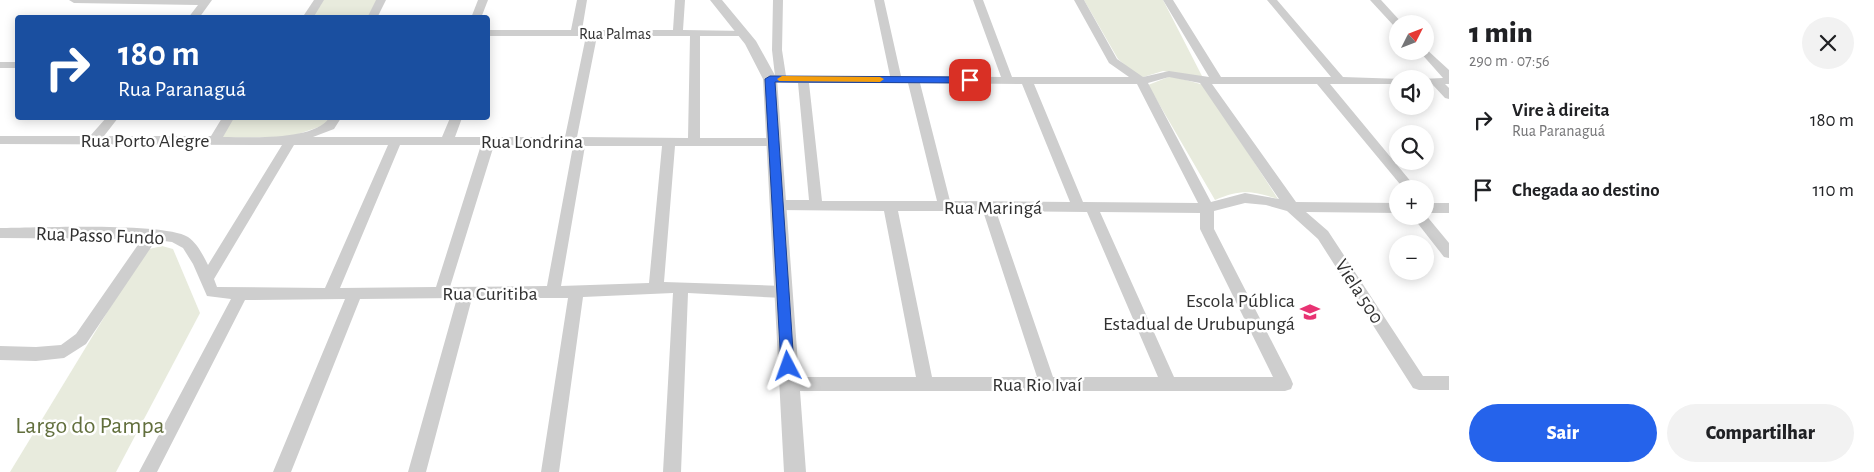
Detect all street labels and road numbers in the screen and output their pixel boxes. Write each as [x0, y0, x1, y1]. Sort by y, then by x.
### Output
street label: Rua Palmas [579, 26, 651, 42]
street label: Rua Porto Alegre [80, 131, 210, 151]
street label: Rua Londrina [481, 132, 583, 152]
street label: Rua Maringá [944, 198, 1042, 218]
street label: Rua Passo Fundo [35, 224, 165, 248]
street label: Viela 500 [1331, 256, 1387, 327]
street label: Rua Curitiba [442, 284, 538, 304]
street label: Rua Rio Ivaí [992, 375, 1082, 395]

